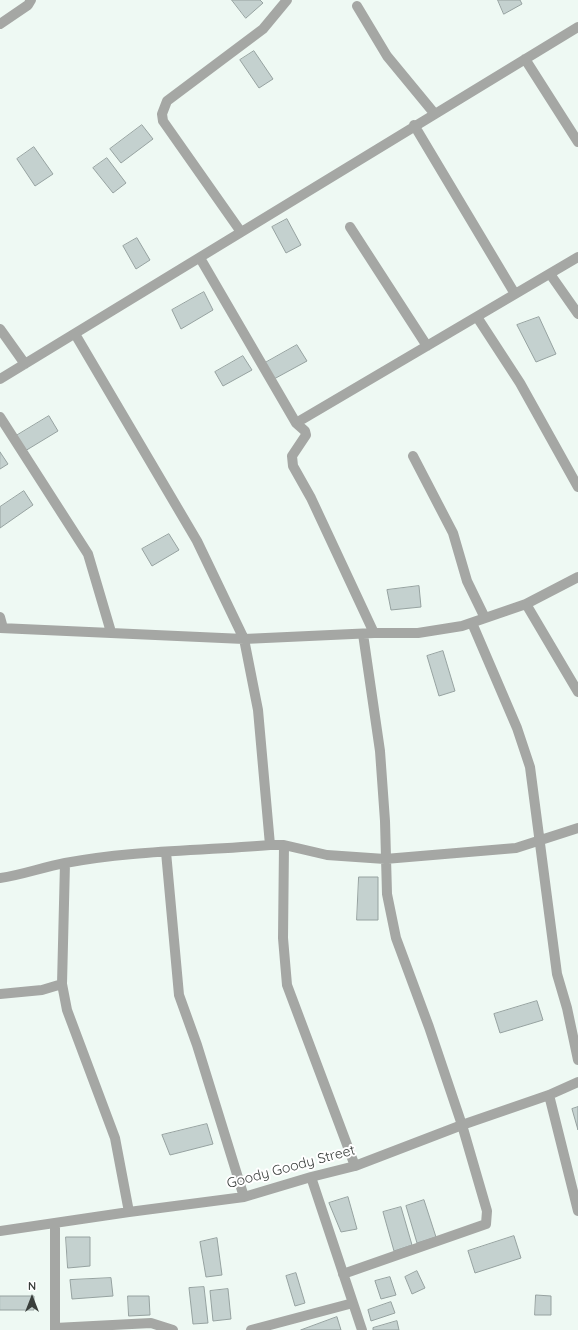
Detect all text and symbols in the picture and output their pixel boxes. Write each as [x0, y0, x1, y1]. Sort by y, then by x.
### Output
street label: Goody Goody Street [225, 1142, 357, 1192]
north arrow [12, 1278, 52, 1318]
text: N [28, 1279, 36, 1293]

